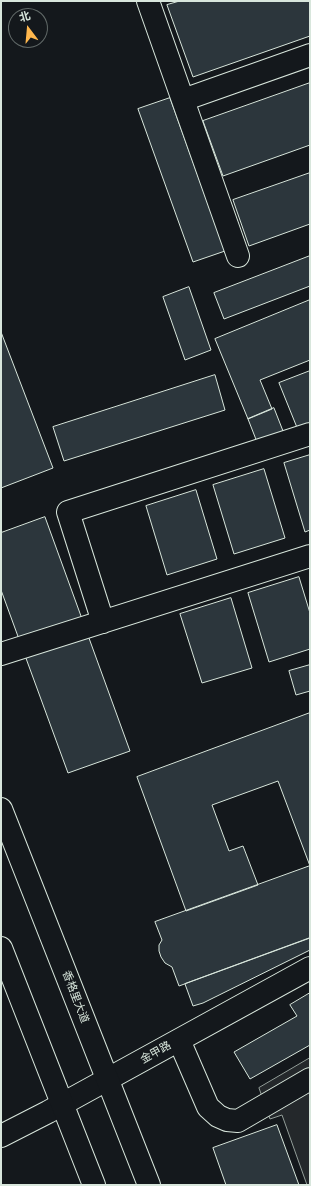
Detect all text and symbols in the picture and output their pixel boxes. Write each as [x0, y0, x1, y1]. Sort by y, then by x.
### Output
north arrow [8, 8, 48, 48]
text: 北 [18, 9, 32, 25]
street label: 香格里大道 [59, 969, 91, 1025]
street label: 金甲路 [138, 1039, 174, 1067]

